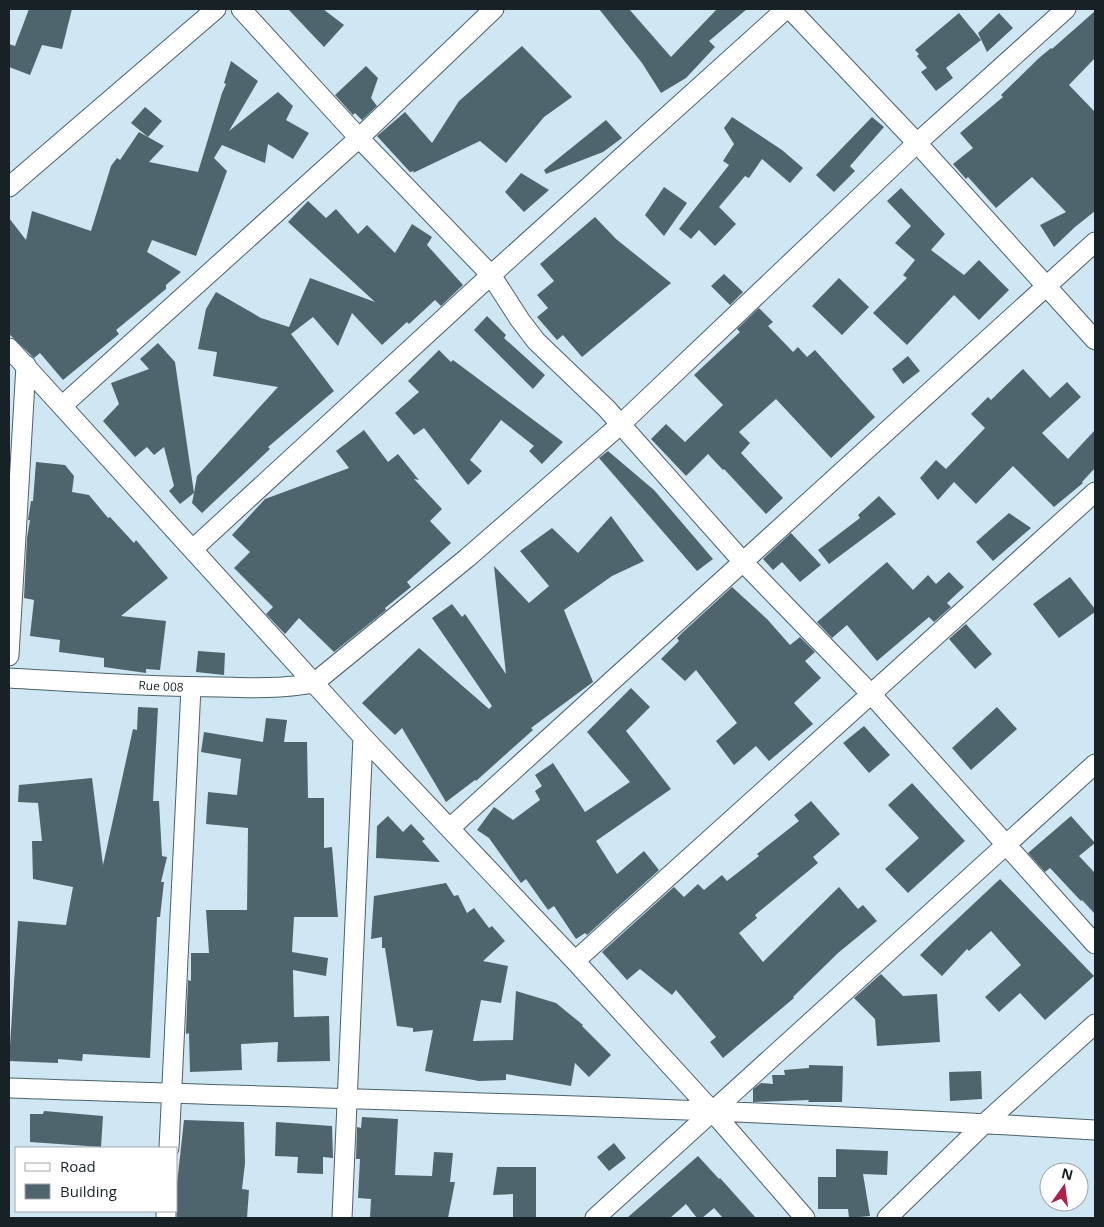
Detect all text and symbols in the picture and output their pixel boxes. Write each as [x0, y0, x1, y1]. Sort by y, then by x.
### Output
street label: Rue 008 [138, 676, 184, 696]
legend [15, 1147, 178, 1212]
text: Road [60, 1156, 96, 1176]
north arrow [1039, 1162, 1089, 1212]
text: N [1059, 1163, 1075, 1184]
text: Building [60, 1181, 117, 1201]

